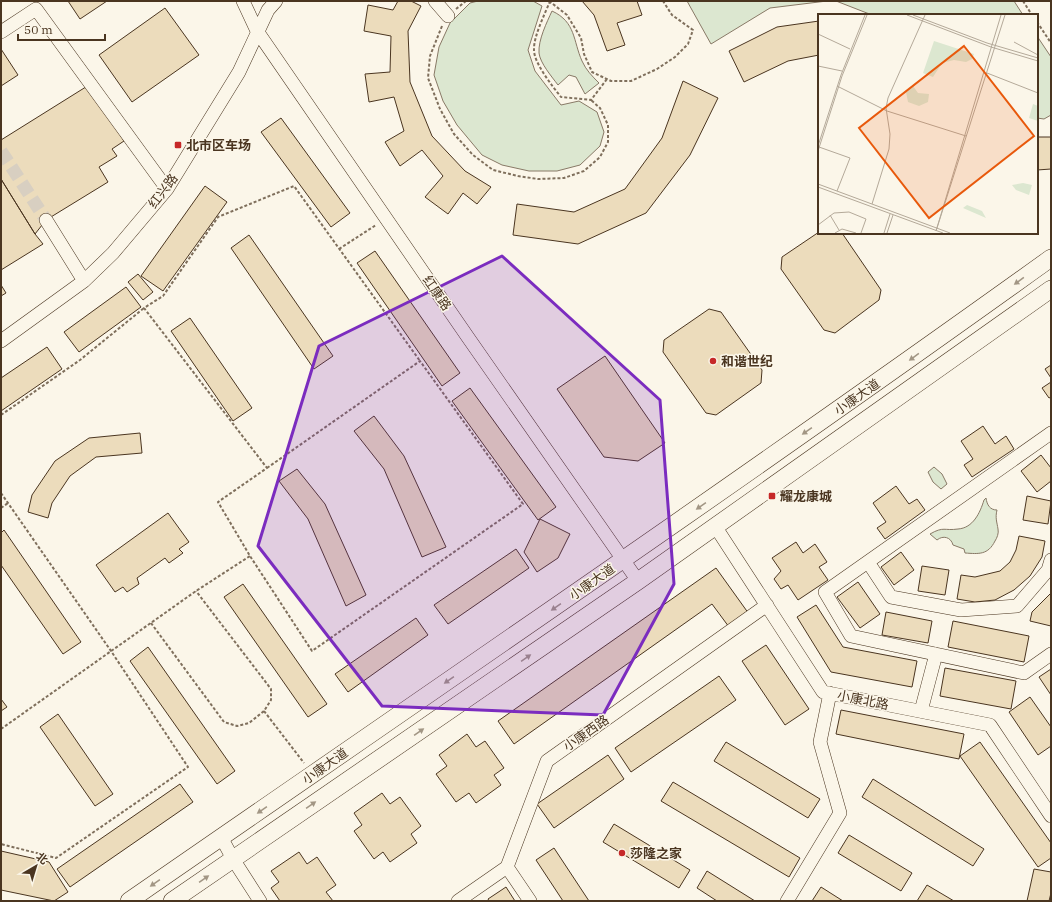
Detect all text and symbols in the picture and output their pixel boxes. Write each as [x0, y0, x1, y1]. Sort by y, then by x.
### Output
inset map [818, 14, 1038, 234]
scale bar [18, 16, 105, 42]
text: 50 m [24, 22, 53, 37]
place label: 北市区车场 [186, 137, 251, 154]
marker: 北市区车场 [173, 140, 183, 150]
street label: 红兴路 [144, 170, 182, 212]
street label: 红康路 [419, 272, 455, 314]
one-way arrow [1014, 277, 1025, 285]
place label: 和谐世纪 [721, 353, 773, 370]
one-way arrow [908, 353, 919, 361]
marker: 和谐世纪 [708, 356, 718, 366]
street label: 小康大道 [831, 375, 883, 419]
one-way arrow [802, 427, 813, 436]
place label: 耀龙康城 [780, 488, 832, 505]
marker: 耀龙康城 [767, 491, 777, 501]
one-way arrow [696, 502, 706, 510]
street label: 小康大道 [566, 560, 618, 604]
one-way arrow [551, 603, 562, 611]
one-way arrow [520, 654, 531, 662]
one-way arrow [444, 676, 455, 684]
street label: 小康北路 [836, 687, 890, 713]
street label: 小康西路 [560, 711, 612, 755]
one-way arrow [413, 728, 424, 736]
street label: 小康大道 [299, 744, 351, 788]
one-way arrow [306, 801, 317, 809]
one-way arrow [256, 806, 267, 814]
place label: 莎隆之家 [630, 845, 682, 862]
north arrow [16, 846, 56, 886]
marker: 莎隆之家 [617, 848, 627, 858]
text: 北 [34, 849, 51, 867]
one-way arrow [199, 875, 210, 883]
one-way arrow [149, 879, 160, 887]

